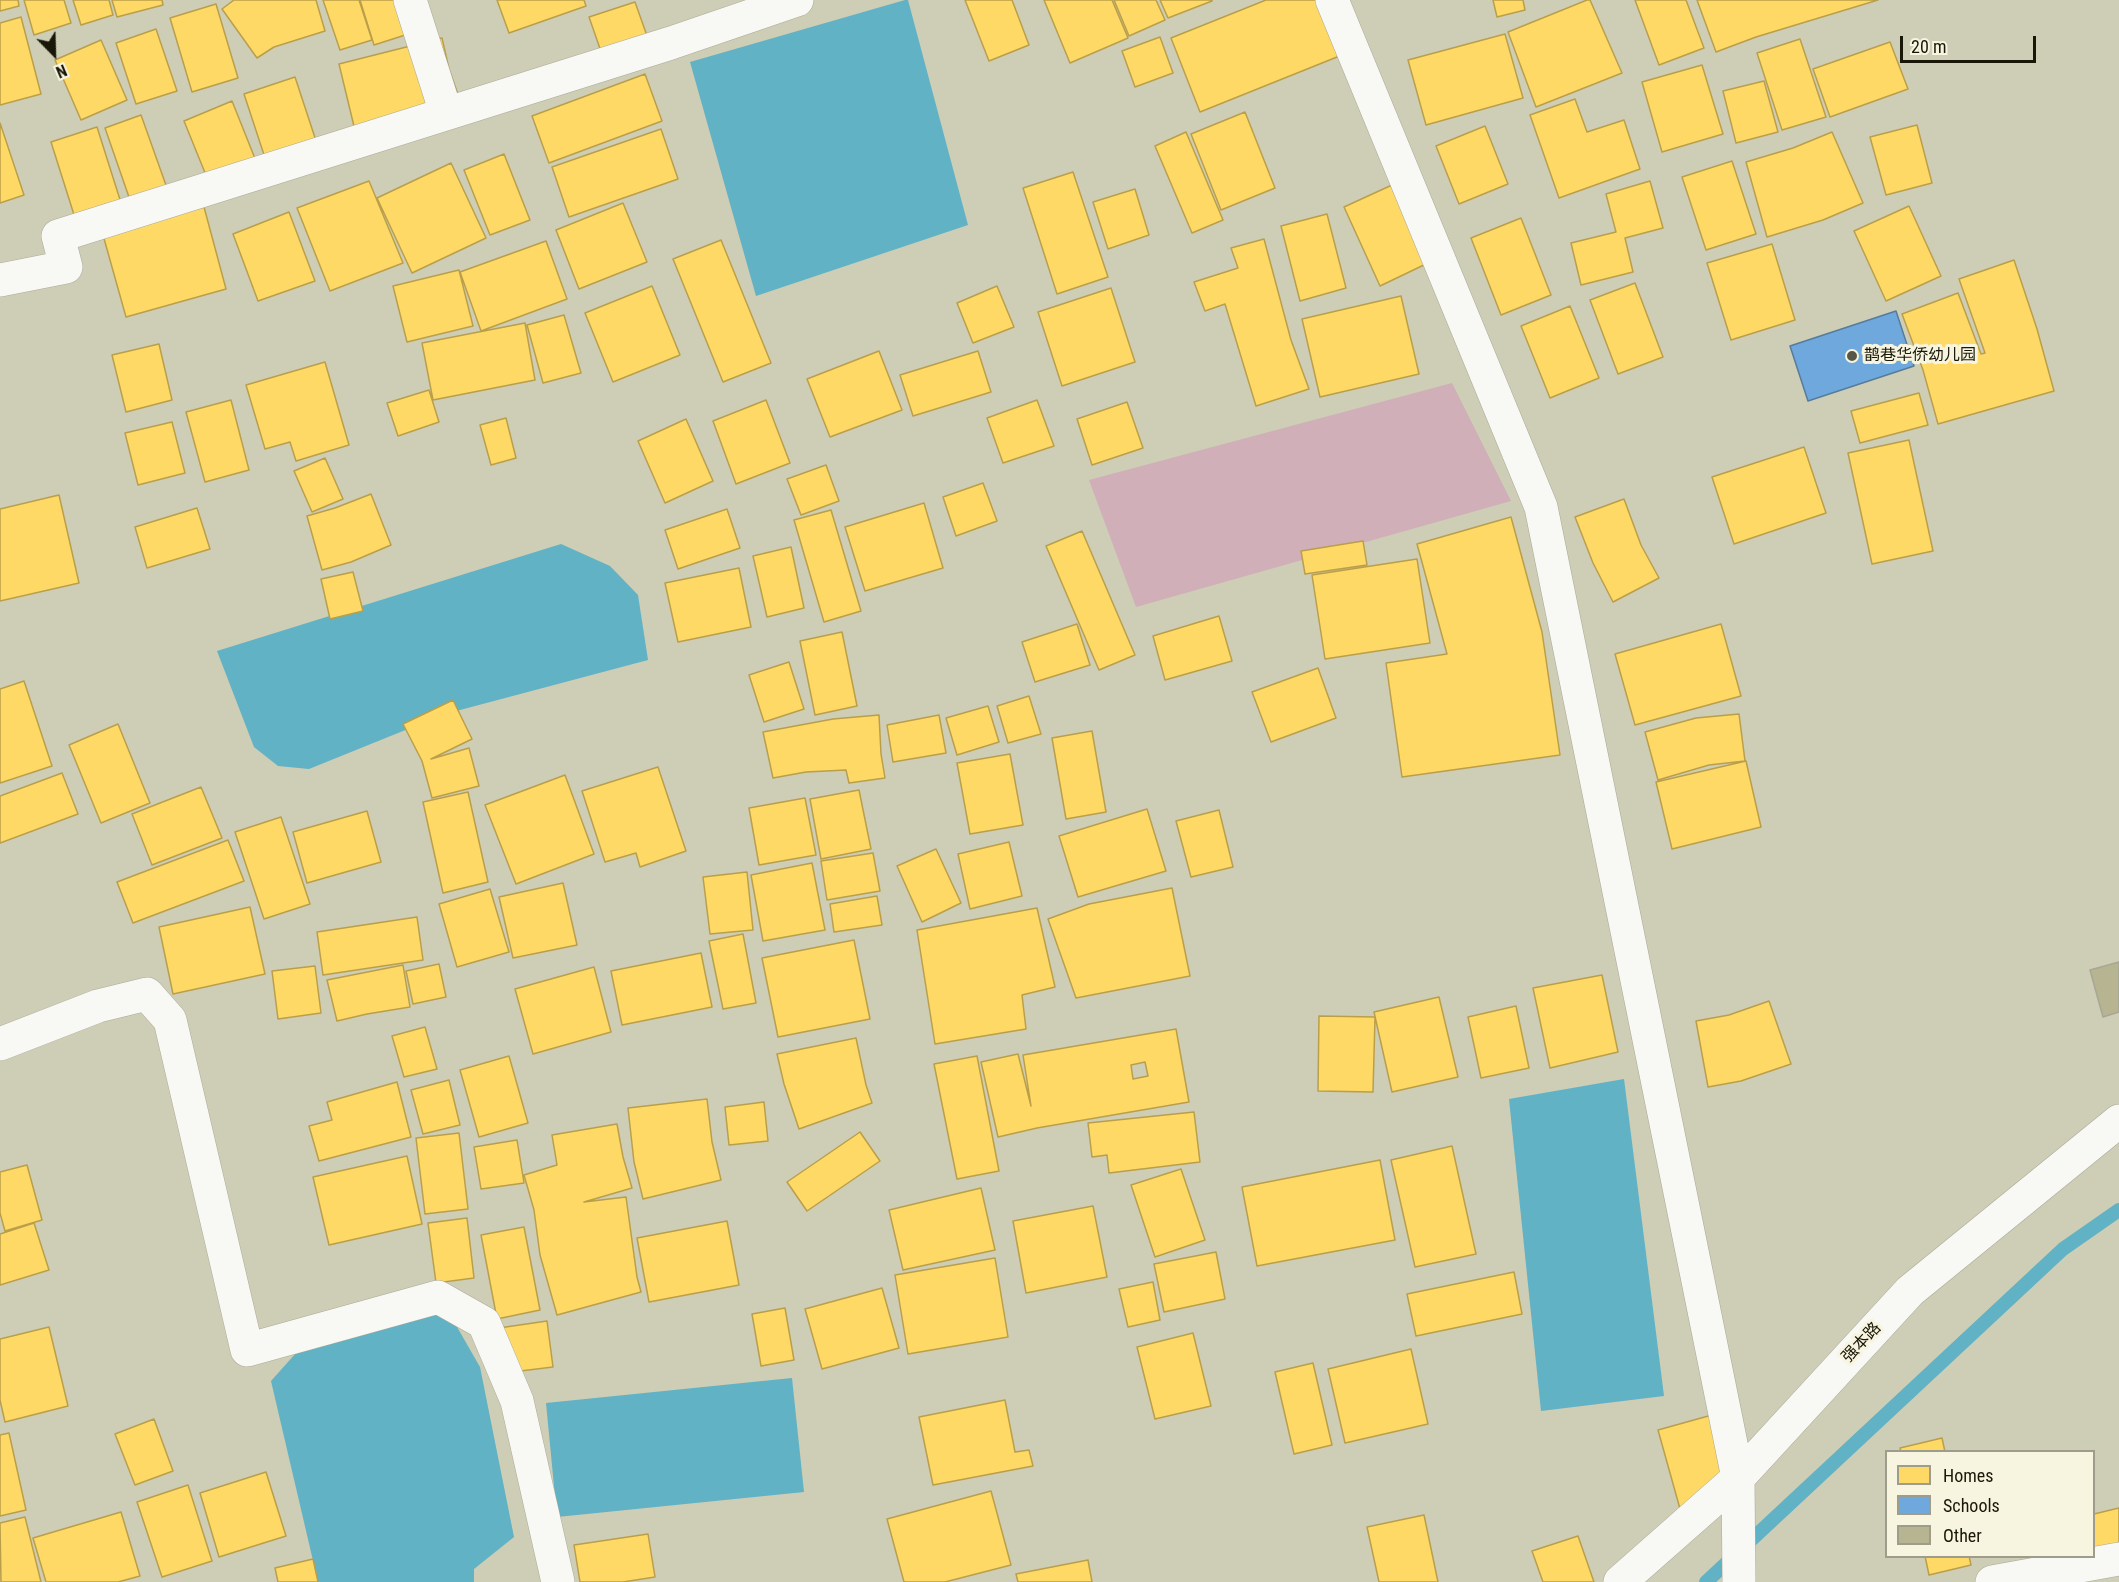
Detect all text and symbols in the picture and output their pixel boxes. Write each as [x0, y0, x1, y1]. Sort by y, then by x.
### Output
north arrow [24, 24, 84, 84]
scale bar [1903, 24, 2040, 62]
text: 20 m [1911, 36, 1946, 57]
text: N [53, 60, 69, 82]
place label: 鹊巷华侨幼儿园 [1864, 346, 1976, 366]
marker: 鹊巷华侨幼儿园 [1845, 349, 1859, 363]
street label: 强本路 [1839, 1319, 1885, 1367]
legend [1885, 1450, 2095, 1558]
text: Homes [1943, 1465, 1993, 1486]
text: Schools [1943, 1495, 2000, 1516]
text: Other [1943, 1525, 1982, 1546]

